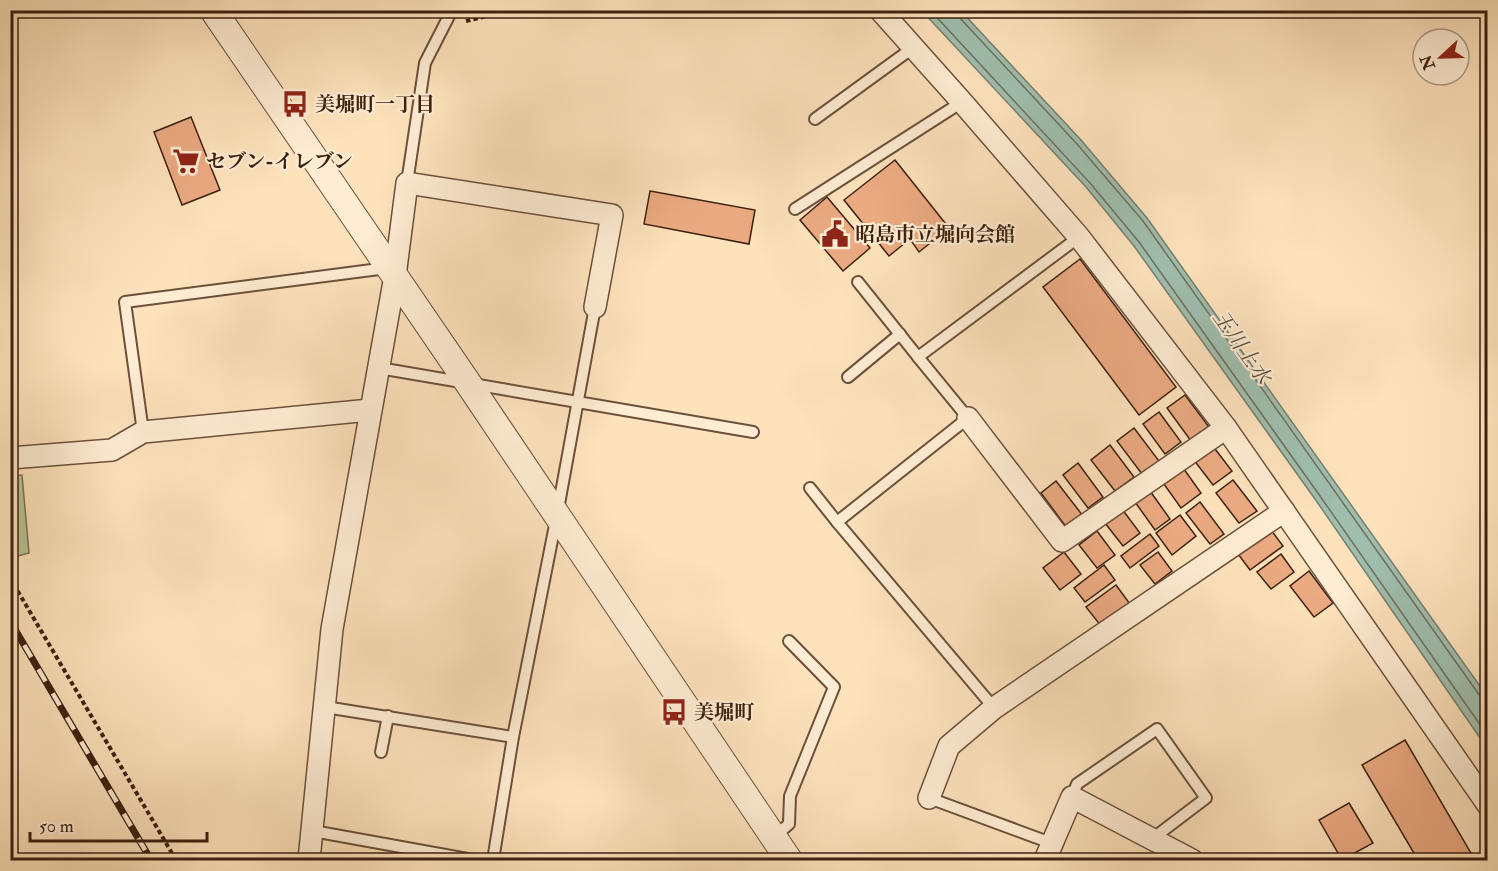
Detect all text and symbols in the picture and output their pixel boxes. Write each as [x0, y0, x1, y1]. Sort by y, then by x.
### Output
north arrow [1411, 27, 1471, 87]
text: N [1416, 51, 1440, 74]
bus stop icon: 美堀町一丁目 [280, 89, 310, 119]
place label: 美堀町一丁目 [315, 92, 435, 117]
supermarket icon: セブン-イレブン [171, 146, 201, 176]
place label: セブン-イレブン [206, 149, 353, 174]
public building icon: 昭島市立堀向会館 [820, 219, 850, 249]
place label: 昭島市立堀向会館 [855, 222, 1015, 247]
water label: 玉川上水 [1206, 305, 1278, 391]
bus stop icon: 美堀町 [659, 697, 689, 727]
place label: 美堀町 [694, 700, 755, 725]
scale bar [30, 805, 207, 843]
text: 50 m [39, 815, 74, 838]

